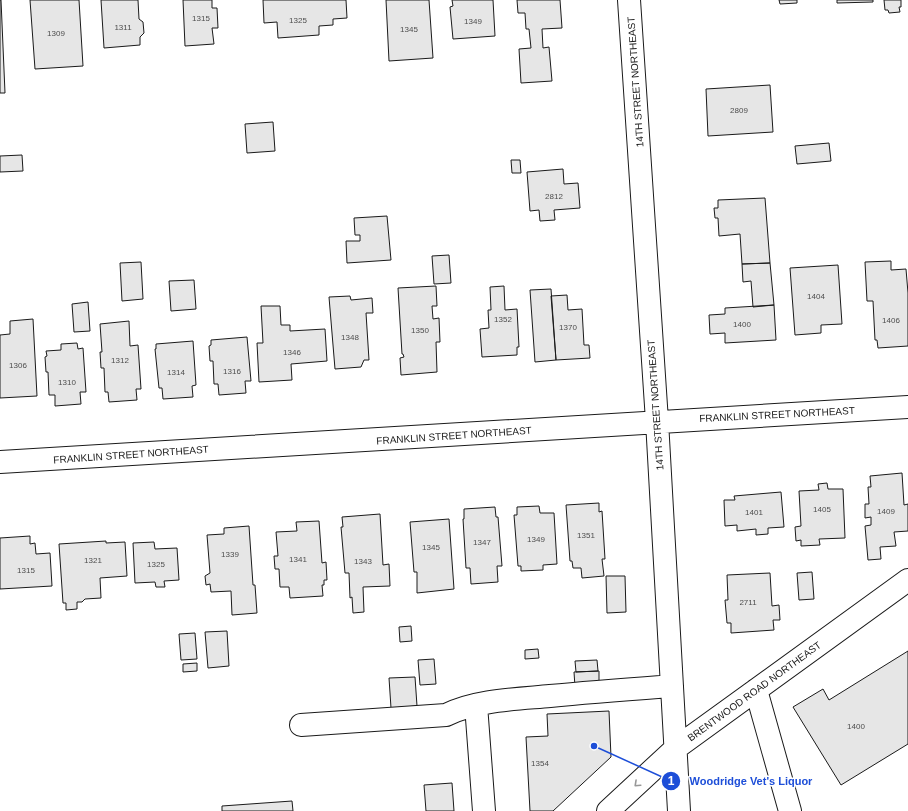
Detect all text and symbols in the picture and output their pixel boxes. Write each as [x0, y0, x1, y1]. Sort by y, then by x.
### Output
house number: 1315 [192, 14, 210, 23]
house number: 1325 [289, 16, 307, 25]
street label: 14TH STREET NORTHEAST [625, 16, 646, 148]
house number: 1349 [464, 17, 482, 26]
house number: 1311 [114, 23, 132, 32]
house number: 1345 [400, 25, 418, 34]
house number: 1309 [47, 29, 65, 38]
house number: 2809 [730, 106, 748, 115]
house number: 2812 [545, 192, 563, 201]
house number: 1404 [807, 292, 825, 301]
house number: 1352 [494, 315, 512, 324]
house number: 1406 [882, 316, 900, 325]
house number: 1400 [733, 320, 751, 329]
house number: 1370 [559, 323, 577, 332]
house number: 1350 [411, 326, 429, 335]
house number: 1348 [341, 333, 359, 342]
street label: 14TH STREET NORTHEAST [645, 339, 666, 471]
house number: 1346 [283, 348, 301, 357]
house number: 1312 [111, 356, 129, 365]
house number: 1306 [9, 361, 27, 370]
house number: 1316 [223, 367, 241, 376]
house number: 1314 [167, 368, 185, 377]
house number: 1310 [58, 378, 76, 387]
street label: FRANKLIN STREET NORTHEAST [699, 405, 855, 424]
street label: FRANKLIN STREET NORTHEAST [376, 425, 532, 446]
street label: FRANKLIN STREET NORTHEAST [53, 444, 209, 465]
house number: 1405 [813, 505, 831, 514]
house number: 1409 [877, 507, 895, 516]
house number: 1401 [745, 508, 763, 517]
house number: 1351 [577, 531, 595, 540]
house number: 1349 [527, 535, 545, 544]
house number: 1347 [473, 538, 491, 547]
house number: 1345 [422, 543, 440, 552]
house number: 1339 [221, 550, 239, 559]
house number: 1341 [289, 555, 307, 564]
house number: 1321 [84, 556, 102, 565]
house number: 1343 [354, 557, 372, 566]
house number: 1325 [147, 560, 165, 569]
house number: 1315 [17, 566, 35, 575]
house number: 2711 [739, 598, 757, 607]
street label: BRENTWOOD ROAD NORTHEAST [686, 639, 823, 743]
house number: 1400 [847, 722, 865, 731]
house number: 1354 [531, 759, 549, 768]
callout: Woodridge Vet's Liquor [661, 770, 820, 793]
text: 1 [668, 774, 675, 788]
text: Woodridge Vet's Liquor [690, 775, 813, 787]
one-way arrow [635, 779, 642, 786]

